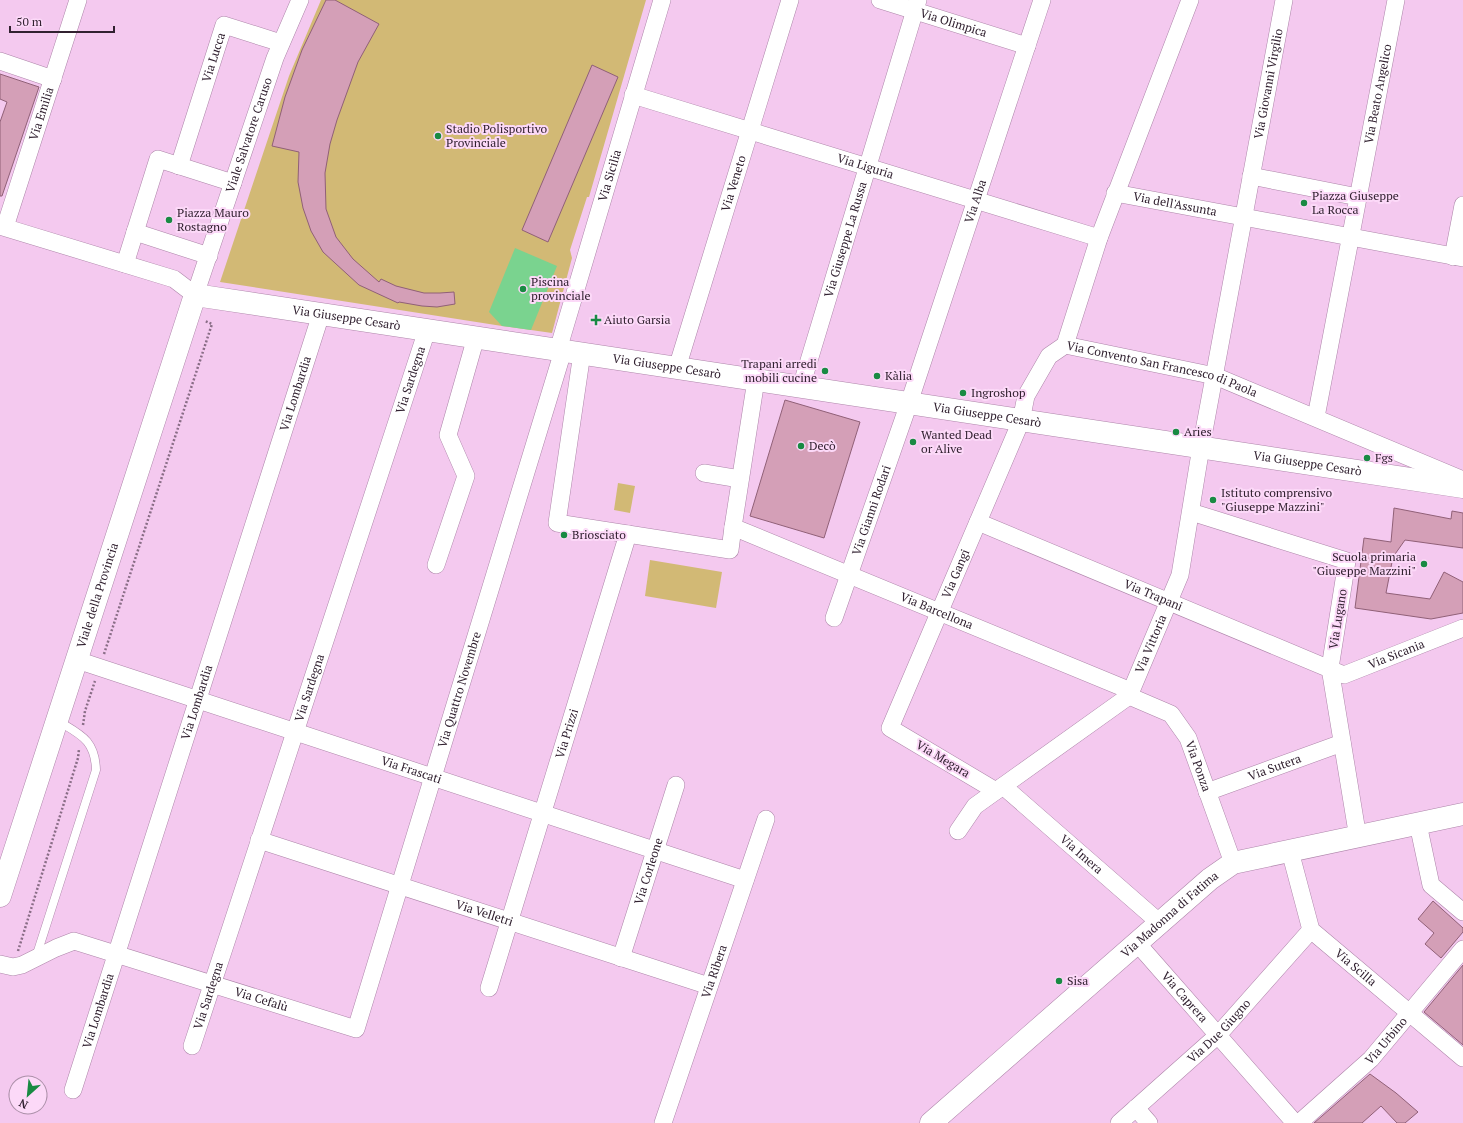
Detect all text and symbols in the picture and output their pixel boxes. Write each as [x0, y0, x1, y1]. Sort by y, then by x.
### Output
street label: Via Olimpica [918, 5, 989, 40]
scale bar [10, 8, 114, 34]
text: 50 m [16, 14, 43, 29]
street label: Via Giovanni Virgilio [1250, 27, 1286, 140]
street label: Via Lucca [198, 31, 228, 84]
street label: Via Beato Angelico [1361, 42, 1394, 145]
street label: Viale Salvatore Caruso [222, 75, 275, 195]
street label: Via Emilia [25, 85, 57, 142]
place label: Stadio Polisportivo Provinciale [446, 121, 548, 150]
marker: Stadio Polisportivo Provinciale [433, 131, 443, 141]
street label: Via Sicilia [595, 148, 624, 203]
street label: Via Liguria [835, 150, 896, 182]
street label: Via Veneto [718, 153, 749, 213]
street label: Via Alba [961, 178, 989, 225]
street label: Via Giuseppe La Russa [821, 180, 870, 299]
place label: Piazza Giuseppe La Rocca [1312, 188, 1399, 217]
street label: Via dell'Assunta [1132, 189, 1218, 219]
marker: Piazza Giuseppe La Rocca [1299, 198, 1309, 208]
place label: Piazza Mauro Rostagno [177, 205, 249, 234]
marker: Piazza Mauro Rostagno [164, 215, 174, 225]
place label: Piscina provinciale [531, 274, 591, 303]
marker: Piscina provinciale [518, 284, 528, 294]
street label: Via Giuseppe Cesarò [291, 302, 402, 333]
place label: Aiuto Garsia [604, 312, 671, 327]
marker: Aiuto Garsia [591, 315, 601, 325]
street label: Via Convento San Francesco di Paola [1065, 338, 1260, 400]
street label: Via Sardegna [392, 344, 428, 415]
street label: Via Giuseppe Cesarò [612, 350, 722, 382]
street label: Via Lombardia [276, 354, 314, 433]
place label: Trapani arredi mobili cucine [741, 356, 817, 385]
marker: Trapani arredi mobili cucine [820, 366, 830, 376]
place label: Kàlia [885, 368, 912, 383]
marker: Kàlia [872, 371, 882, 381]
place label: Ingroshop [971, 385, 1026, 400]
marker: Ingroshop [958, 388, 968, 398]
street label: Via Giuseppe Cesarò [932, 399, 1043, 430]
place label: Aries [1184, 424, 1212, 439]
place label: Wanted Dead or Alive [921, 427, 992, 456]
marker: Aries [1171, 427, 1181, 437]
marker: Wanted Dead or Alive [908, 437, 918, 447]
place label: Decò [809, 438, 836, 453]
marker: Decò [796, 441, 806, 451]
street label: Via Giuseppe Cesarò [1252, 447, 1363, 479]
place label: Fgs [1375, 450, 1393, 465]
marker: Fgs [1362, 453, 1372, 463]
street label: Via Gianni Rodari [848, 463, 894, 557]
place label: Istituto comprensivo "Giuseppe Mazzini" [1221, 485, 1332, 514]
marker: Istituto comprensivo "Giuseppe Mazzini" [1208, 495, 1218, 505]
place label: Briosciato [572, 527, 626, 542]
marker: Briosciato [559, 530, 569, 540]
street label: Viale della Provincia [73, 541, 121, 650]
street label: Via Gangi [938, 546, 973, 601]
place label: Scuola primaria "Giuseppe Mazzini" [1312, 549, 1416, 578]
marker: Scuola primaria "Giuseppe Mazzini" [1419, 559, 1429, 569]
street label: Via Trapani [1122, 576, 1185, 614]
street label: Via Lugano [1325, 588, 1350, 650]
street label: Via Barcellona [898, 589, 975, 632]
street label: Via Vittoria [1132, 612, 1169, 675]
street label: Via Quattro Novembre [434, 630, 484, 749]
street label: Via Sicania [1366, 636, 1427, 672]
street label: Via Sardegna [291, 652, 327, 723]
street label: Via Lombardia [177, 663, 215, 742]
street label: Via Prizzi [552, 706, 581, 760]
street label: Via Megara [914, 737, 973, 781]
street label: Via Ponza [1183, 738, 1215, 794]
street label: Via Sutera [1246, 750, 1303, 783]
street label: Via Frascati [379, 753, 444, 787]
street label: Via Imera [1057, 831, 1106, 877]
street label: Via Corleone [630, 836, 666, 906]
street label: Via Madonna di Fatima [1118, 868, 1221, 960]
street label: Via Velletri [454, 896, 516, 929]
street label: Via Ribera [698, 943, 730, 1000]
street label: Via Scilla [1332, 945, 1380, 989]
street label: Via Sardegna [190, 960, 226, 1031]
street label: Via Caprera [1159, 968, 1211, 1025]
street label: Via Lombardia [79, 971, 117, 1050]
place label: Sisa [1067, 973, 1088, 988]
marker: Sisa [1054, 976, 1064, 986]
street label: Via Cefalù [233, 984, 290, 1014]
street label: Via Due Giugno [1184, 995, 1254, 1066]
street label: Via Urbino [1362, 1013, 1410, 1068]
north arrow [8, 1075, 48, 1115]
text: N [16, 1095, 30, 1112]

